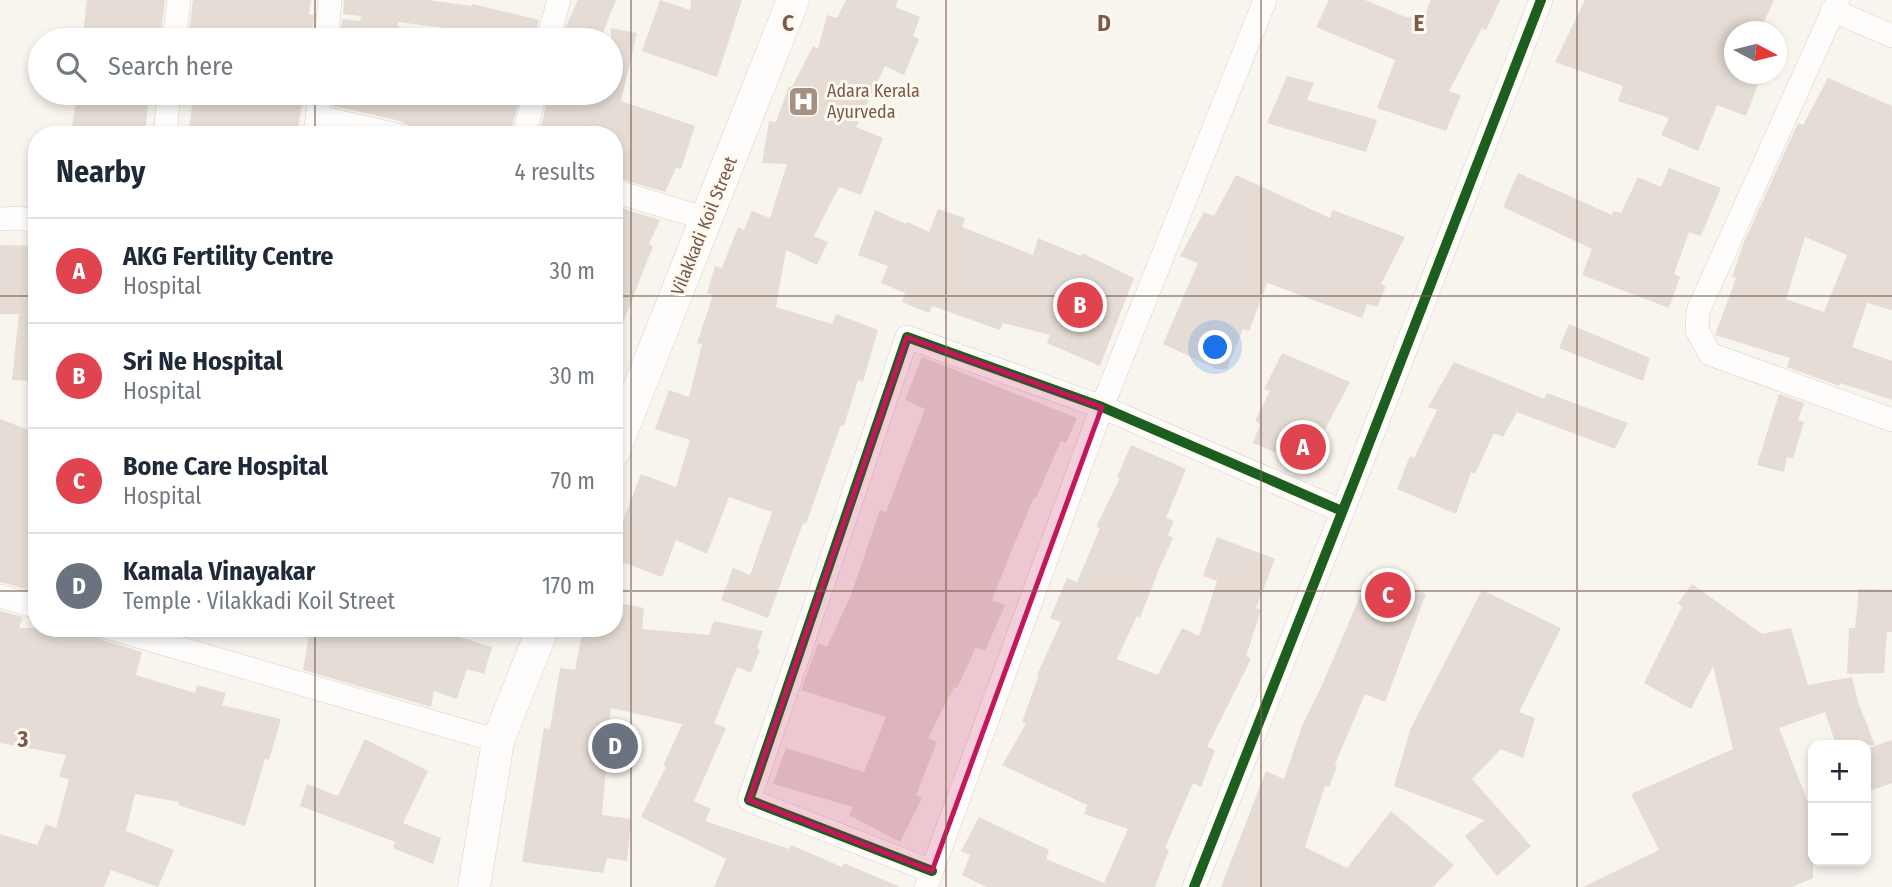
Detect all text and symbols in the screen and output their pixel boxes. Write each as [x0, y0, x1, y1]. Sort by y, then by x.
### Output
text: C [782, 9, 794, 37]
text: D [1097, 9, 1111, 37]
text: E [1414, 9, 1425, 37]
north arrow [1724, 21, 1787, 84]
search box [28, 28, 623, 105]
icon: search [52, 48, 90, 86]
text: Search here [108, 51, 233, 82]
place label: Adara Kerala Ayurveda [827, 80, 920, 123]
hospital icon: Adara Kerala Ayurveda [787, 84, 821, 118]
street label: Vilakkadi Koil Street [666, 153, 742, 298]
text: Nearby [56, 154, 145, 190]
text: 4 results [514, 158, 595, 186]
text: AKG Fertility Centre [123, 241, 333, 272]
text: A [73, 257, 85, 285]
text: 30 m [550, 257, 595, 285]
text: Hospital [123, 272, 201, 300]
pin: B [1057, 279, 1103, 331]
your location [1198, 330, 1232, 364]
text: Sri Ne Hospital [123, 346, 283, 377]
text: B [73, 362, 85, 390]
text: 30 m [550, 362, 595, 390]
text: Hospital [123, 377, 201, 405]
pin: A [1280, 421, 1326, 473]
text: Bone Care Hospital [123, 451, 328, 482]
text: C [73, 467, 85, 495]
text: 70 m [551, 467, 595, 495]
text: Hospital [123, 482, 201, 510]
text: Kamala Vinayakar [123, 556, 315, 587]
pin: C [1365, 569, 1411, 621]
text: D [72, 572, 86, 600]
text: 170 m [542, 572, 595, 600]
text: Temple · Vilakkadi Koil Street [123, 587, 395, 615]
pin: D [592, 720, 638, 772]
text: 3 [17, 725, 29, 753]
map controls [1808, 740, 1871, 866]
button: + [1808, 740, 1871, 803]
button: − [1808, 803, 1871, 866]

